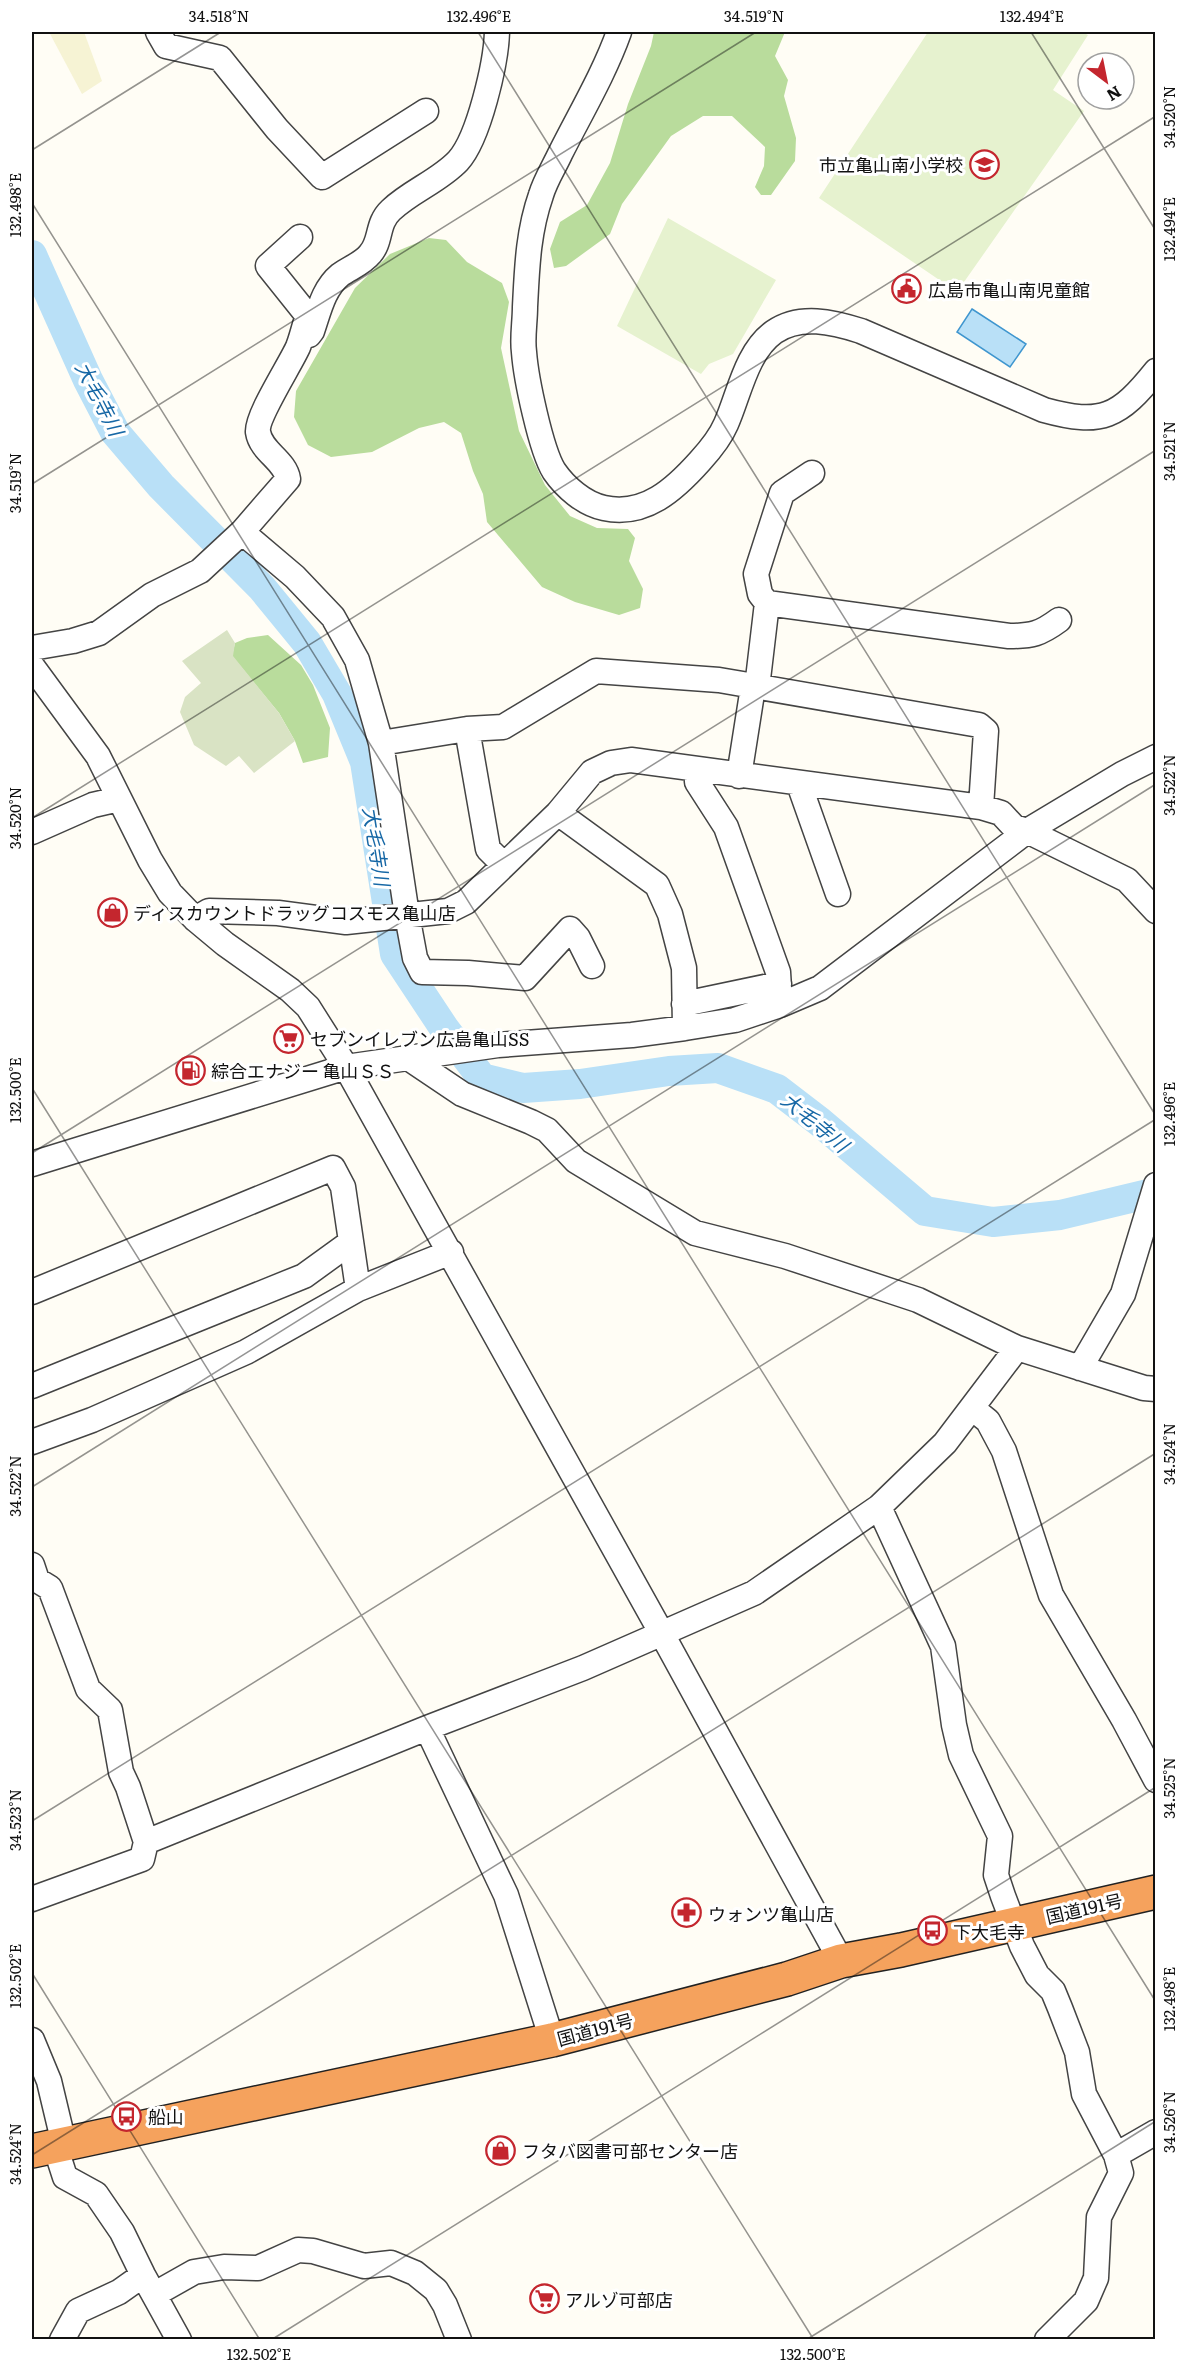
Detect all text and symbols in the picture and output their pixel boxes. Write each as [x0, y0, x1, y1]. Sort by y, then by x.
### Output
text: 34.518°N [189, 4, 249, 27]
text: 132.496°E [447, 4, 511, 27]
text: 34.519°N [724, 4, 784, 27]
text: 132.494°E [1000, 4, 1064, 27]
north arrow [1076, 51, 1136, 111]
text: N [1102, 81, 1127, 108]
text: 34.520°N [1157, 86, 1180, 148]
school or university icon: 市立亀山南小学校 [968, 148, 1000, 180]
place label: 市立亀山南小学校 [819, 151, 963, 178]
text: 132.498°E [3, 173, 26, 237]
text: 132.494°E [1157, 197, 1180, 261]
public building icon: 広島市亀山南児童館 [891, 273, 923, 305]
place label: 広島市亀山南児童館 [928, 276, 1090, 303]
water label: 大毛寺川 [69, 356, 133, 442]
text: 34.521°N [1157, 421, 1180, 481]
text: 34.519°N [3, 453, 26, 513]
text: 34.522°N [1157, 754, 1180, 816]
text: 34.520°N [3, 787, 26, 849]
water label: 大毛寺川 [357, 804, 399, 890]
shop icon: ディスカウントドラッグコスモス亀山店 [96, 896, 128, 928]
place label: ディスカウントドラッグコスモス亀山店 [133, 899, 456, 926]
supermarket icon: セブンイレブン広島亀山SS [273, 1022, 305, 1054]
place label: セブンイレブン広島亀山SS [310, 1025, 530, 1052]
fuel station icon: 綜合エナジー 亀山ＳＳ [174, 1054, 206, 1086]
text: 132.500°E [3, 1057, 26, 1123]
place label: 綜合エナジー 亀山ＳＳ [211, 1057, 395, 1084]
text: 132.496°E [1157, 1082, 1180, 1146]
water label: 大毛寺川 [776, 1084, 858, 1159]
text: 34.524°N [1157, 1423, 1180, 1485]
text: 34.522°N [3, 1455, 26, 1517]
text: 34.525°N [1157, 1757, 1180, 1819]
text: 34.523°N [3, 1789, 26, 1851]
street label: 国道191号 [1043, 1886, 1125, 1930]
pharmacy icon: ウォンツ亀山店 [671, 1897, 703, 1929]
place label: ウォンツ亀山店 [708, 1900, 834, 1927]
bus stop icon: 下大毛寺 [916, 1915, 948, 1947]
place label: 下大毛寺 [953, 1918, 1025, 1945]
text: 132.502°E [3, 1944, 26, 2008]
text: 132.498°E [1157, 1967, 1180, 2031]
street label: 国道191号 [554, 2006, 636, 2052]
text: 34.526°N [1157, 2091, 1180, 2153]
bus stop icon: 船山 [111, 2100, 143, 2132]
place label: 船山 [148, 2103, 184, 2130]
text: 34.524°N [3, 2123, 26, 2185]
shop icon: フタバ図書可部センター店 [485, 2134, 517, 2166]
place label: フタバ図書可部センター店 [522, 2137, 738, 2164]
supermarket icon: アルゾ可部店 [528, 2283, 560, 2315]
place label: アルゾ可部店 [565, 2286, 673, 2313]
text: 132.502°E [227, 2342, 291, 2365]
text: 132.500°E [780, 2342, 846, 2365]

